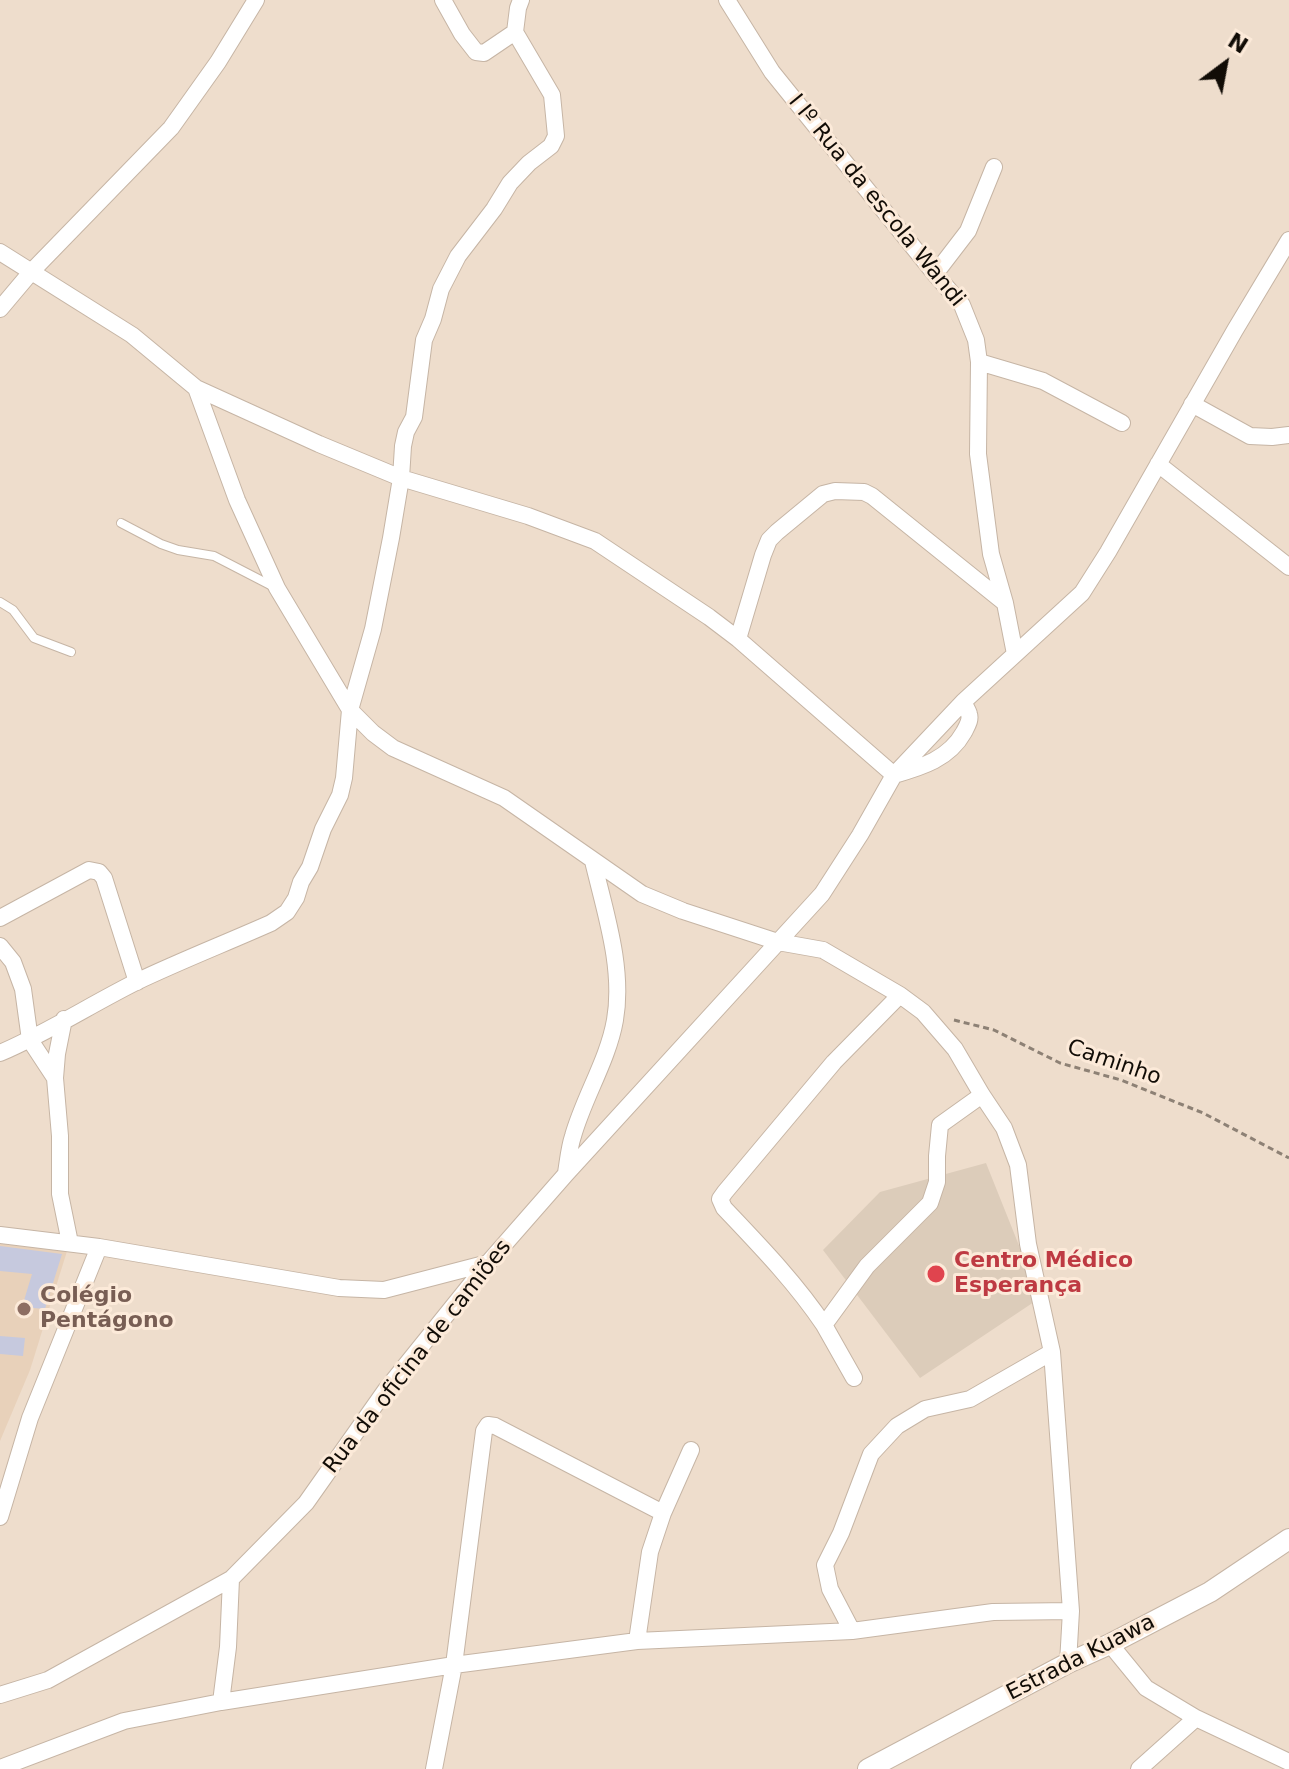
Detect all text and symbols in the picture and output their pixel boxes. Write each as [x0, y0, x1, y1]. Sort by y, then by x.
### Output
north arrow [1185, 24, 1265, 104]
text: N [1224, 28, 1252, 59]
street label: I Iº Rua da escola Wandi [782, 90, 970, 312]
street label: Caminho [1063, 1035, 1165, 1091]
street label: Rua da oficina de camiões [319, 1235, 517, 1479]
place label: Centro Médico Esperança [954, 1248, 1133, 1300]
marker: Centro Médico Esperança [925, 1263, 947, 1285]
place label: Colégio Pentágono [40, 1283, 174, 1334]
marker: Colégio Pentágono [15, 1300, 33, 1318]
street label: Estrada Kuawa [1002, 1609, 1160, 1707]

